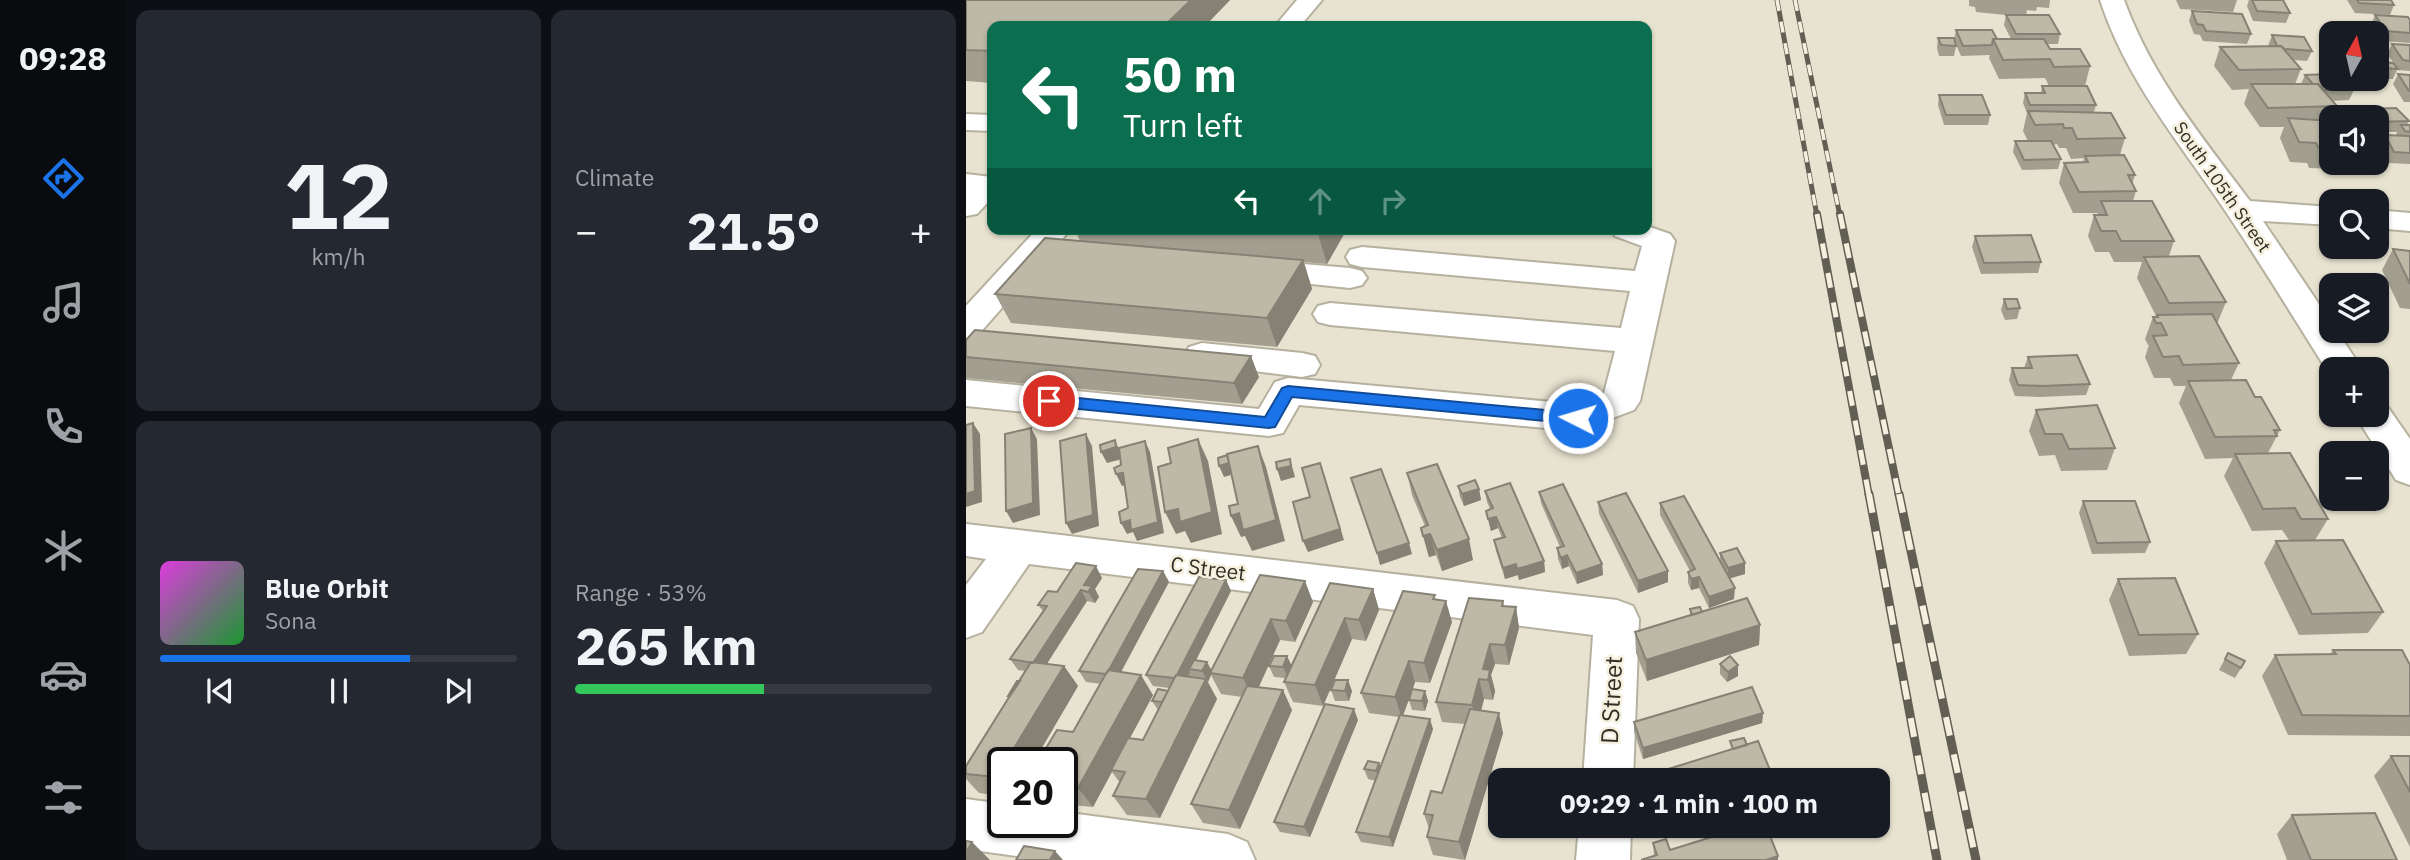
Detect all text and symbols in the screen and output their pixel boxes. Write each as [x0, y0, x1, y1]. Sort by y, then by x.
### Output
north arrow [2319, 21, 2389, 91]
map controls [2319, 21, 2389, 511]
text: 09:28 [19, 37, 107, 79]
text: 50 m [1123, 42, 1237, 105]
icon: left [1008, 49, 1099, 140]
text: Turn left [1123, 104, 1243, 146]
button: sound [2319, 105, 2389, 175]
street label: South 105th Street [2169, 117, 2276, 256]
text: 12 [284, 136, 393, 254]
icon: directions [39, 154, 88, 203]
text: Climate [575, 162, 654, 192]
icon: left [1228, 182, 1266, 220]
icon: ahead [1301, 182, 1339, 220]
icon: right [1374, 182, 1412, 220]
button: search [2319, 189, 2389, 259]
text: 21.5° [686, 197, 821, 264]
text: − [575, 206, 598, 255]
text: + [909, 206, 932, 255]
text: km/h [311, 241, 366, 271]
button: layers [2319, 273, 2389, 343]
icon: music [39, 278, 88, 327]
button: + [2319, 357, 2389, 427]
pin [1019, 371, 1079, 431]
position arrow [1541, 381, 1615, 455]
icon: arrive [1030, 382, 1068, 420]
icon: phone [39, 402, 88, 451]
button: − [2319, 441, 2389, 511]
icon: climate [39, 526, 88, 575]
street label: C Street [1169, 550, 1247, 587]
text: Blue Orbit [265, 571, 389, 605]
text: Range · 53% [575, 577, 707, 607]
text: Sona [265, 605, 317, 635]
text: 265 km [575, 612, 757, 679]
icon: car [39, 650, 88, 699]
street label: D Street [1593, 655, 1629, 745]
icon: previous [201, 672, 239, 710]
icon: pause [320, 672, 358, 710]
icon: next [439, 672, 477, 710]
speed limit sign: 20 [987, 747, 1078, 838]
icon: filters [39, 773, 88, 822]
text: 09:29 · 1 min · 100 m [1560, 786, 1818, 820]

